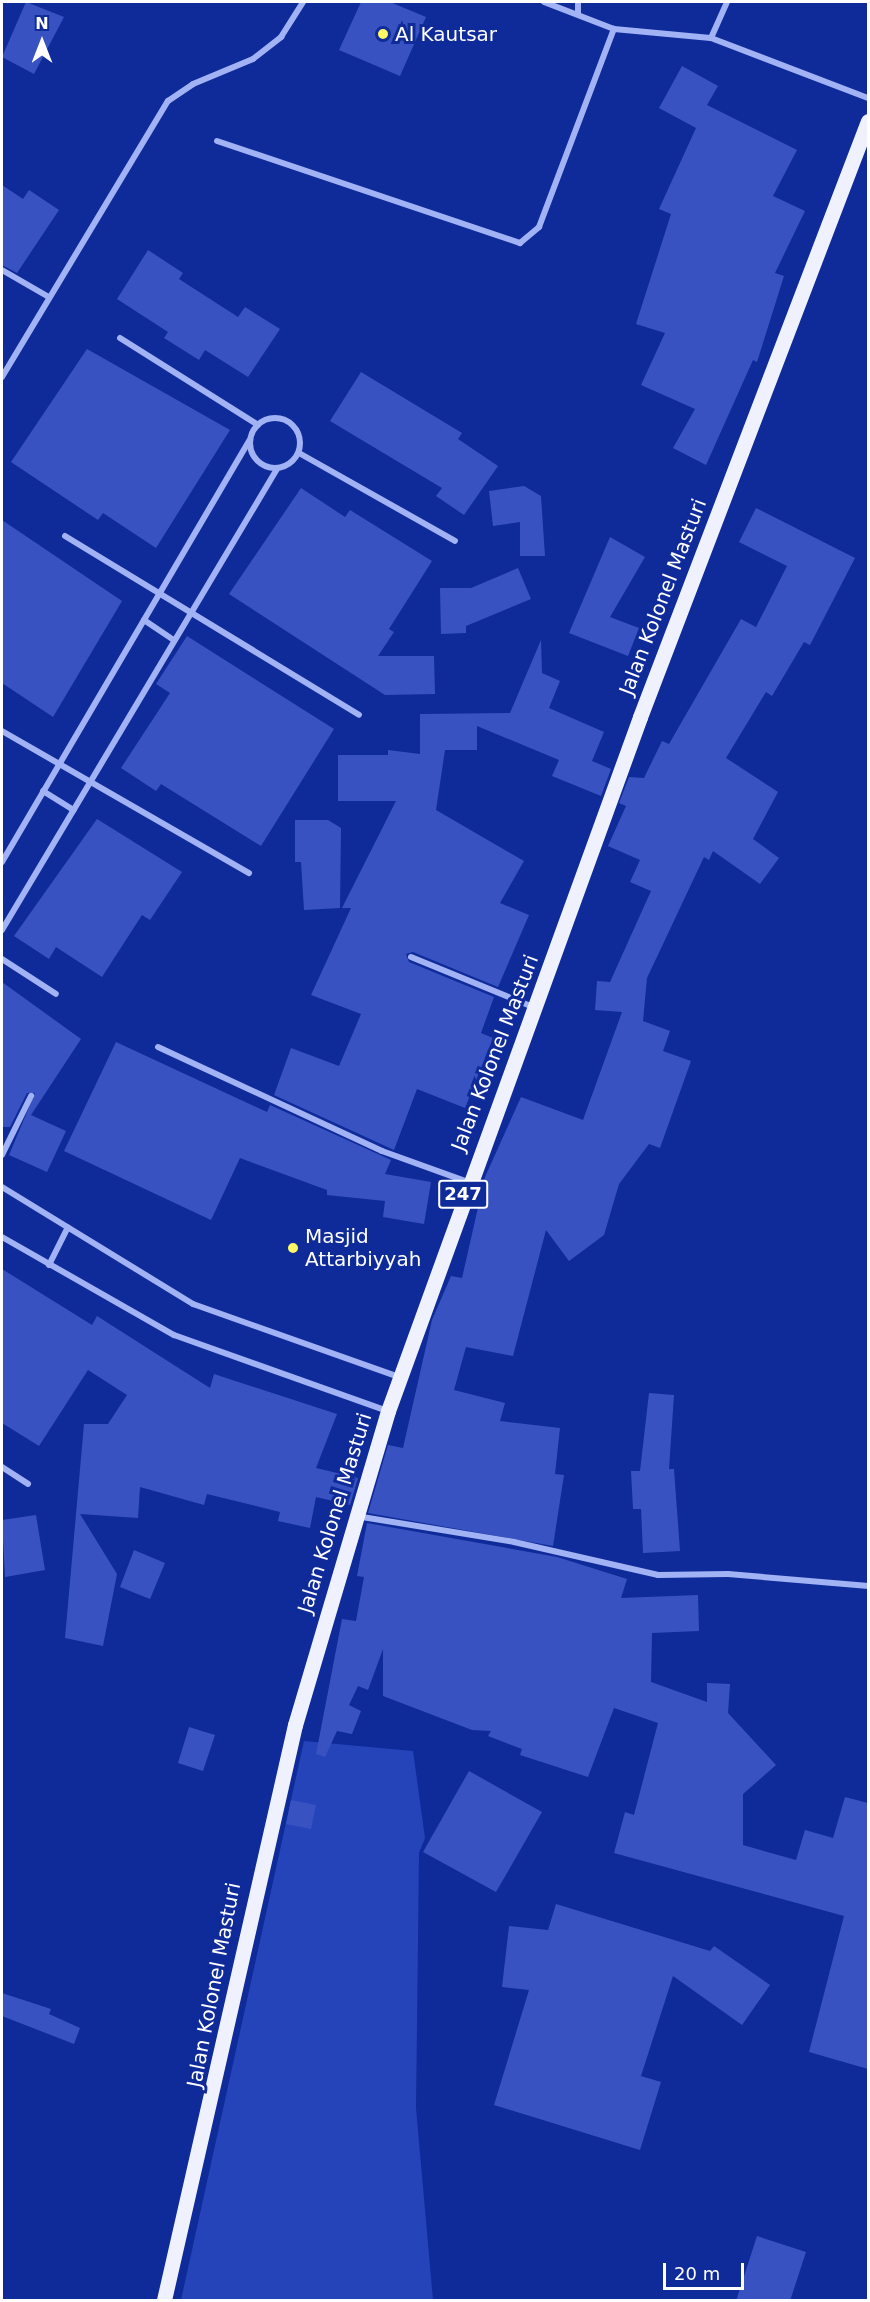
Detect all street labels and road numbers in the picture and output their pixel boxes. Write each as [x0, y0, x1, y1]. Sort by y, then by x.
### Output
street label: Jalan Kolonel Masturi [614, 495, 712, 699]
street label: Jalan Kolonel Masturi [446, 951, 544, 1155]
road number: 247 [438, 1179, 488, 1209]
street label: Jalan Kolonel Masturi [293, 1410, 377, 1616]
street label: Jalan Kolonel Masturi [182, 1880, 246, 2090]

